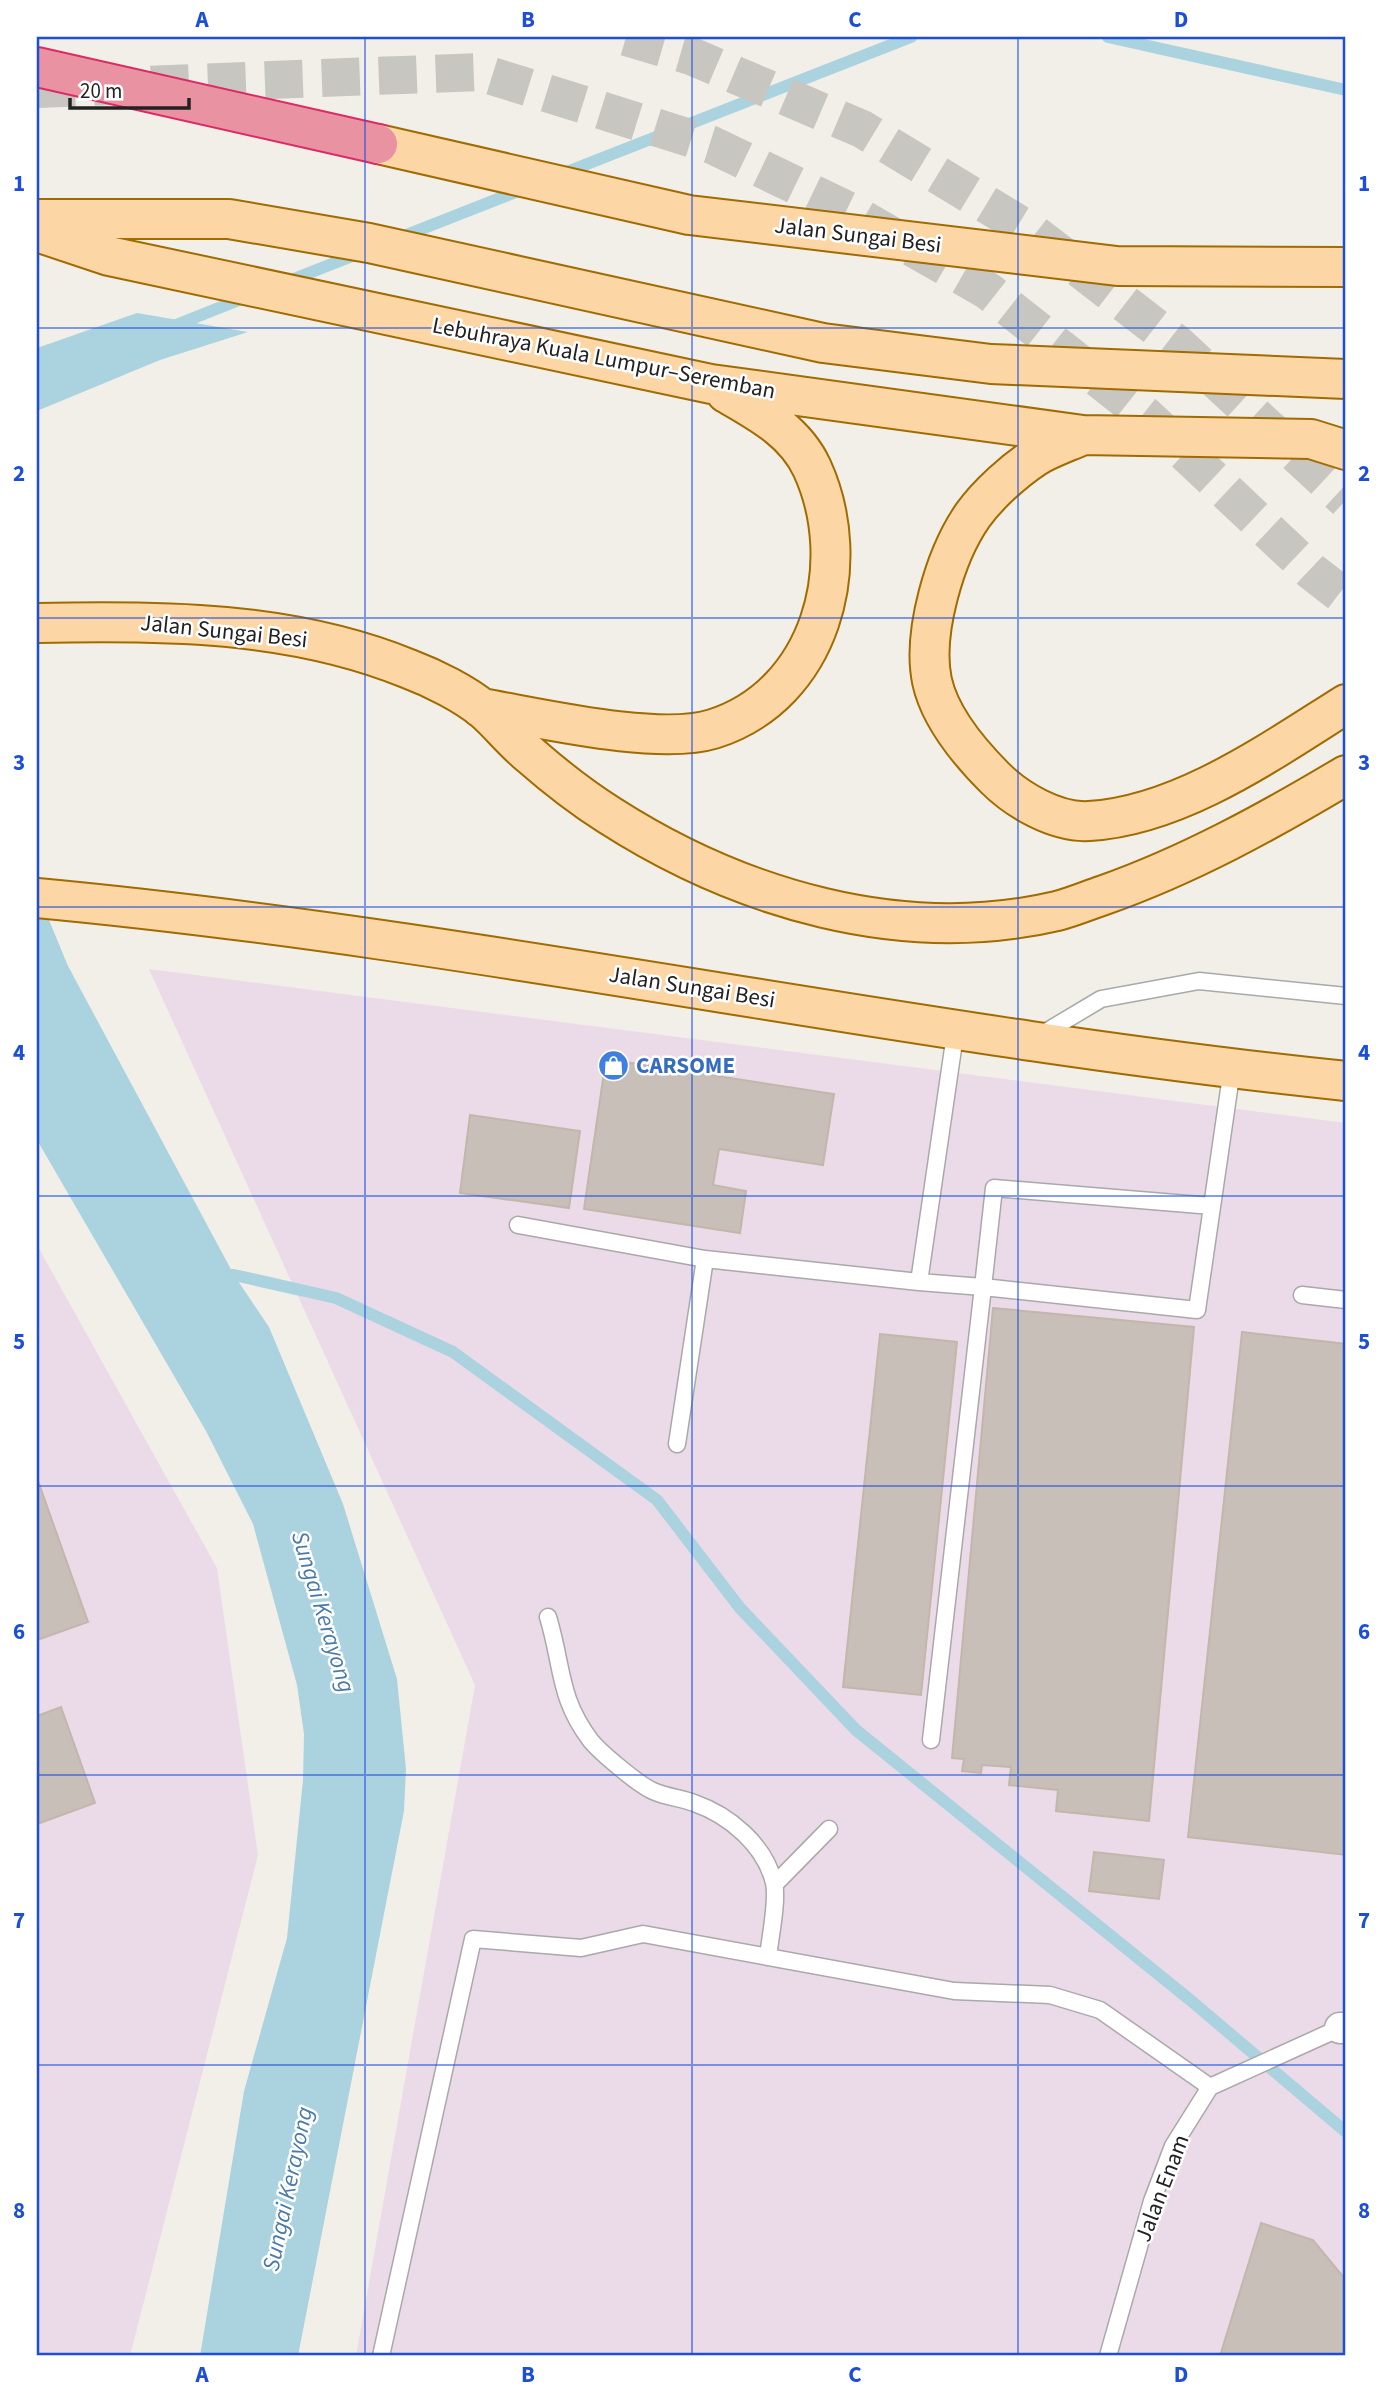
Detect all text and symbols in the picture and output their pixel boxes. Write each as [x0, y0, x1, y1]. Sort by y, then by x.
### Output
text: A [194, 3, 209, 36]
text: B [521, 3, 535, 36]
text: C [848, 3, 862, 36]
text: D [1174, 3, 1188, 36]
scale bar [70, 66, 189, 110]
text: 20 m [80, 76, 122, 106]
text: 1 [13, 167, 25, 200]
text: 1 [1358, 167, 1370, 200]
street label: Jalan Sungai Besi [773, 208, 943, 262]
street label: Lebuhraya Kuala Lumpur–Seremban [430, 308, 778, 408]
text: 2 [13, 457, 25, 490]
text: 2 [1358, 457, 1370, 490]
street label: Jalan Sungai Besi [139, 606, 309, 656]
text: 3 [13, 746, 25, 779]
text: 3 [1358, 746, 1370, 779]
street label: Jalan Sungai Besi [606, 958, 778, 1016]
text: 4 [13, 1036, 25, 1069]
text: 4 [1358, 1036, 1370, 1069]
shop icon: CARSOME [596, 1048, 630, 1082]
place label: CARSOME [636, 1049, 735, 1082]
text: 5 [13, 1325, 25, 1358]
text: 5 [1358, 1325, 1370, 1358]
water label: Sungai Kerayong [282, 1527, 364, 1697]
text: 6 [13, 1615, 25, 1648]
text: 6 [1358, 1615, 1370, 1648]
text: 7 [13, 1904, 25, 1937]
text: 7 [1358, 1904, 1370, 1937]
water label: Sungai Kerayong [254, 2104, 322, 2274]
street label: Jalan Enam [1126, 2130, 1198, 2246]
text: 8 [13, 2194, 25, 2227]
text: 8 [1358, 2194, 1370, 2227]
text: A [194, 2358, 209, 2391]
text: B [521, 2358, 535, 2391]
text: C [848, 2358, 862, 2391]
text: D [1174, 2358, 1188, 2391]

